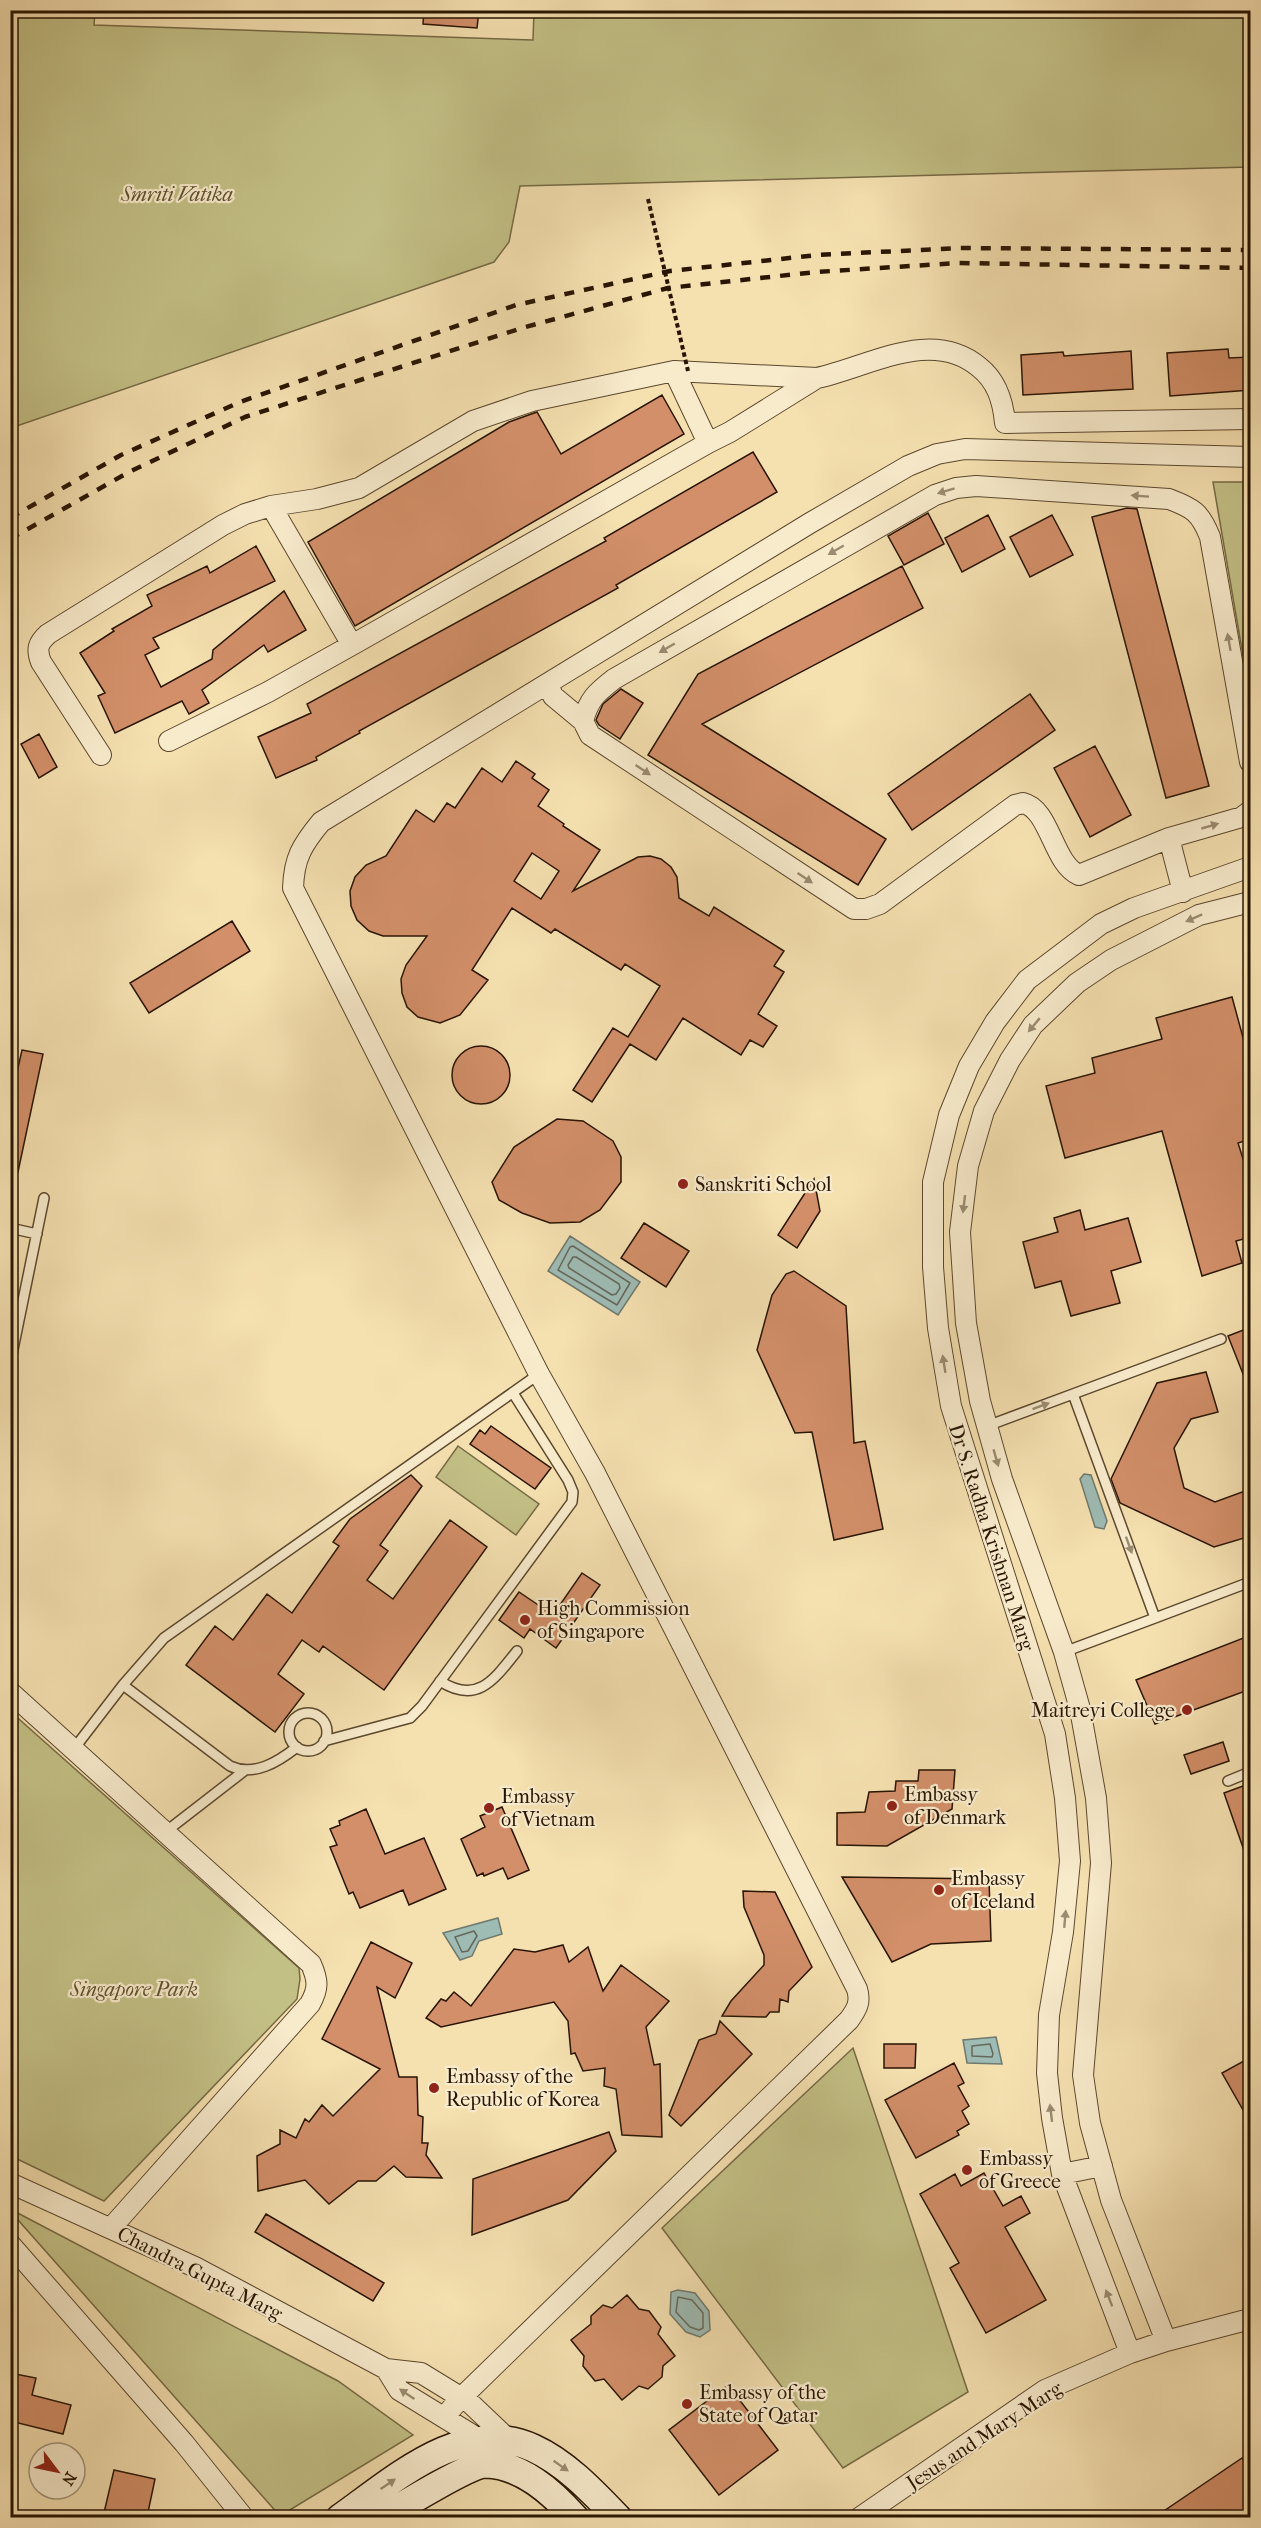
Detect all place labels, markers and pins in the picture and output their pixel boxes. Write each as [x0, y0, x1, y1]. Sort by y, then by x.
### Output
place label: Sanskriti School [695, 1173, 832, 1196]
marker: Sanskriti School [676, 1177, 690, 1191]
place label: High Commission of Singapore [537, 1597, 690, 1643]
marker: High Commission of Singapore [518, 1613, 532, 1627]
place label: Maitreyi College [1031, 1699, 1175, 1722]
marker: Maitreyi College [1180, 1703, 1194, 1717]
place label: Embassy of Denmark [904, 1783, 1007, 1829]
place label: Embassy of Vietnam [501, 1785, 596, 1831]
marker: Embassy of Denmark [885, 1799, 899, 1813]
marker: Embassy of Vietnam [482, 1801, 496, 1815]
place label: Embassy of Iceland [951, 1867, 1036, 1913]
marker: Embassy of Iceland [932, 1883, 946, 1897]
place label: Embassy of the Republic of Korea [446, 2065, 600, 2111]
marker: Embassy of the Republic of Korea [427, 2081, 441, 2095]
place label: Embassy of Greece [979, 2147, 1061, 2193]
marker: Embassy of Greece [960, 2163, 974, 2177]
place label: Embassy of the State of Qatar [699, 2381, 826, 2427]
marker: Embassy of the State of Qatar [680, 2397, 694, 2411]

